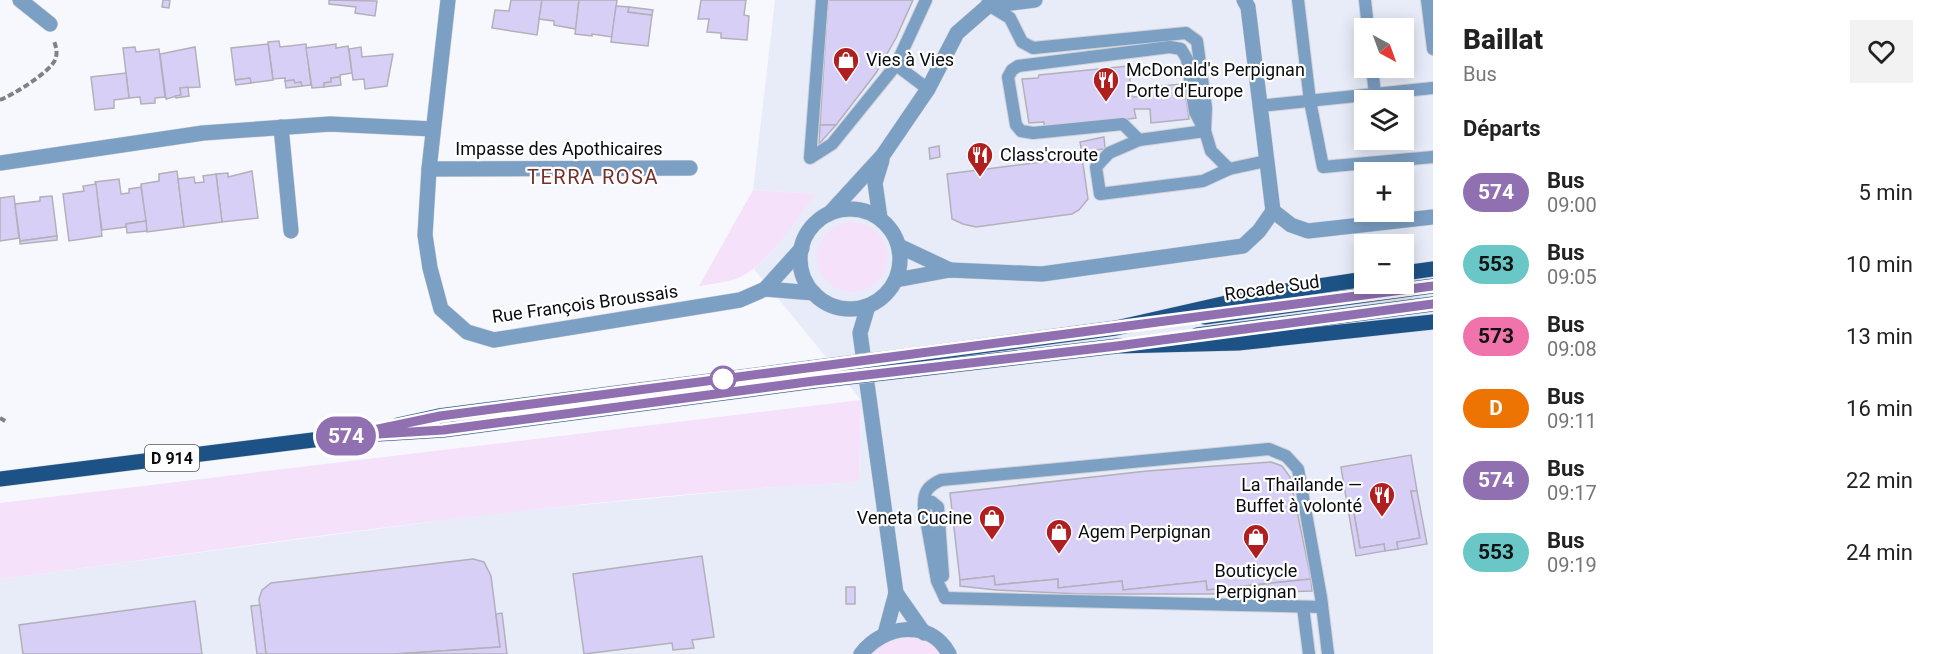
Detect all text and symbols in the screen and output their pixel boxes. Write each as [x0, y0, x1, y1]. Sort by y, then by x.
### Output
north arrow [1354, 18, 1414, 78]
map controls [1354, 18, 1414, 294]
button: heart [1850, 20, 1913, 83]
text: Baillat [1463, 23, 1543, 56]
shop icon: Vies à Vies [831, 45, 861, 83]
place label: Vies à Vies [866, 49, 954, 70]
place label: McDonald's Perpignan Porte d'Europe [1126, 59, 1305, 101]
text: Bus [1463, 62, 1497, 86]
restaurant icon: McDonald's Perpignan Porte d'Europe [1091, 65, 1121, 103]
button: layers [1354, 90, 1414, 150]
text: Départs [1463, 116, 1541, 141]
street label: Impasse des Apothicaires [455, 138, 663, 159]
restaurant icon: Class'croute [965, 140, 995, 178]
place label: Class'croute [1000, 144, 1098, 165]
button: + [1354, 162, 1414, 222]
district label: TERRA ROSA [527, 165, 659, 189]
text: Bus [1547, 168, 1585, 193]
text: 574 [1478, 180, 1514, 204]
text: 5 min [1858, 180, 1913, 205]
text: 09:00 [1547, 193, 1597, 217]
button: − [1354, 234, 1414, 294]
text: Bus [1547, 240, 1585, 265]
text: 553 [1478, 252, 1514, 276]
text: 10 min [1846, 252, 1913, 277]
text: 09:05 [1547, 265, 1597, 289]
street label: Rocade Sud [1223, 270, 1321, 305]
street label: Rue François Broussais [491, 280, 679, 327]
text: Bus [1547, 312, 1585, 337]
text: 573 [1478, 324, 1514, 348]
text: 13 min [1846, 324, 1913, 349]
text: 09:08 [1547, 337, 1597, 361]
unlabelled marker [710, 366, 736, 392]
text: Bus [1547, 384, 1585, 409]
text: D [1489, 396, 1503, 420]
text: 16 min [1846, 396, 1913, 421]
text: 09:11 [1547, 409, 1597, 433]
line badge: 574 [312, 416, 380, 456]
text: 574 [328, 424, 364, 448]
road number: D 914 [145, 445, 199, 471]
text: Bus [1547, 456, 1585, 481]
text: 574 [1478, 468, 1514, 492]
text: 22 min [1846, 468, 1913, 493]
place label: La Thaïlande — Buffet à volonté [1236, 474, 1362, 516]
restaurant icon: La Thaïlande — Buffet à volonté [1367, 480, 1397, 518]
text: 09:17 [1547, 481, 1597, 505]
shop icon: Veneta Cucine [977, 503, 1007, 541]
place label: Veneta Cucine [857, 507, 972, 528]
shop icon: Agem Perpignan [1044, 517, 1074, 555]
place label: Agem Perpignan [1078, 521, 1211, 542]
shop icon: Bouticycle Perpignan [1241, 522, 1271, 560]
text: Bus [1547, 528, 1585, 553]
text: 553 [1478, 540, 1514, 564]
text: 24 min [1846, 540, 1913, 565]
text: 09:19 [1547, 553, 1597, 577]
place label: Bouticycle Perpignan [1215, 560, 1297, 602]

